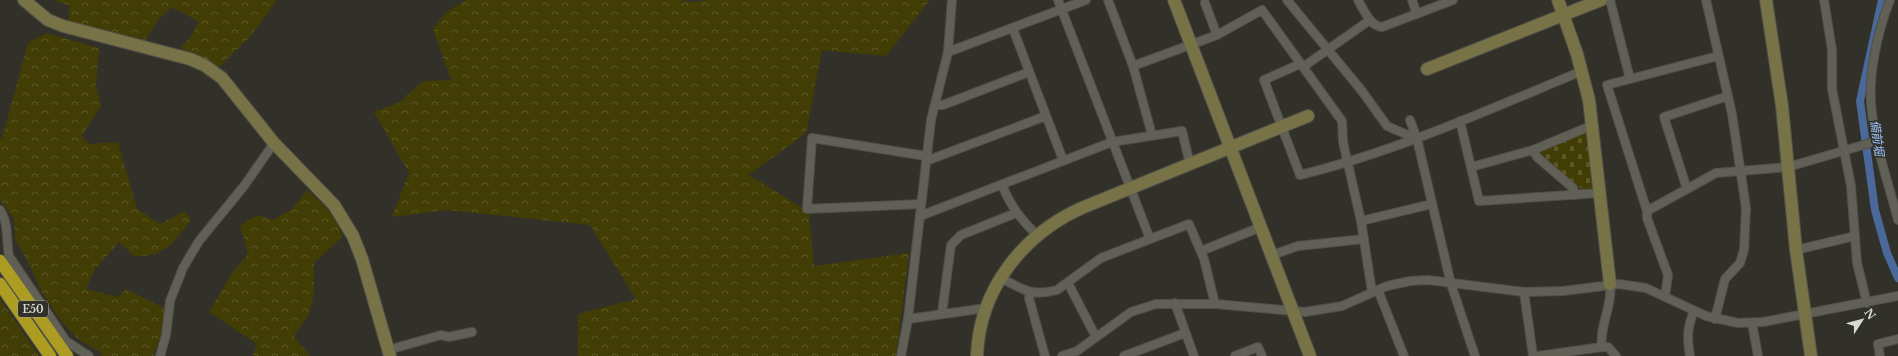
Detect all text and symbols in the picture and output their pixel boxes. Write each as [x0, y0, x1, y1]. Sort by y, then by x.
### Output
water label: 備前堀 [1868, 119, 1888, 159]
north arrow [1842, 300, 1882, 340]
road number: E50 [18, 301, 48, 317]
text: N [1861, 306, 1879, 323]

